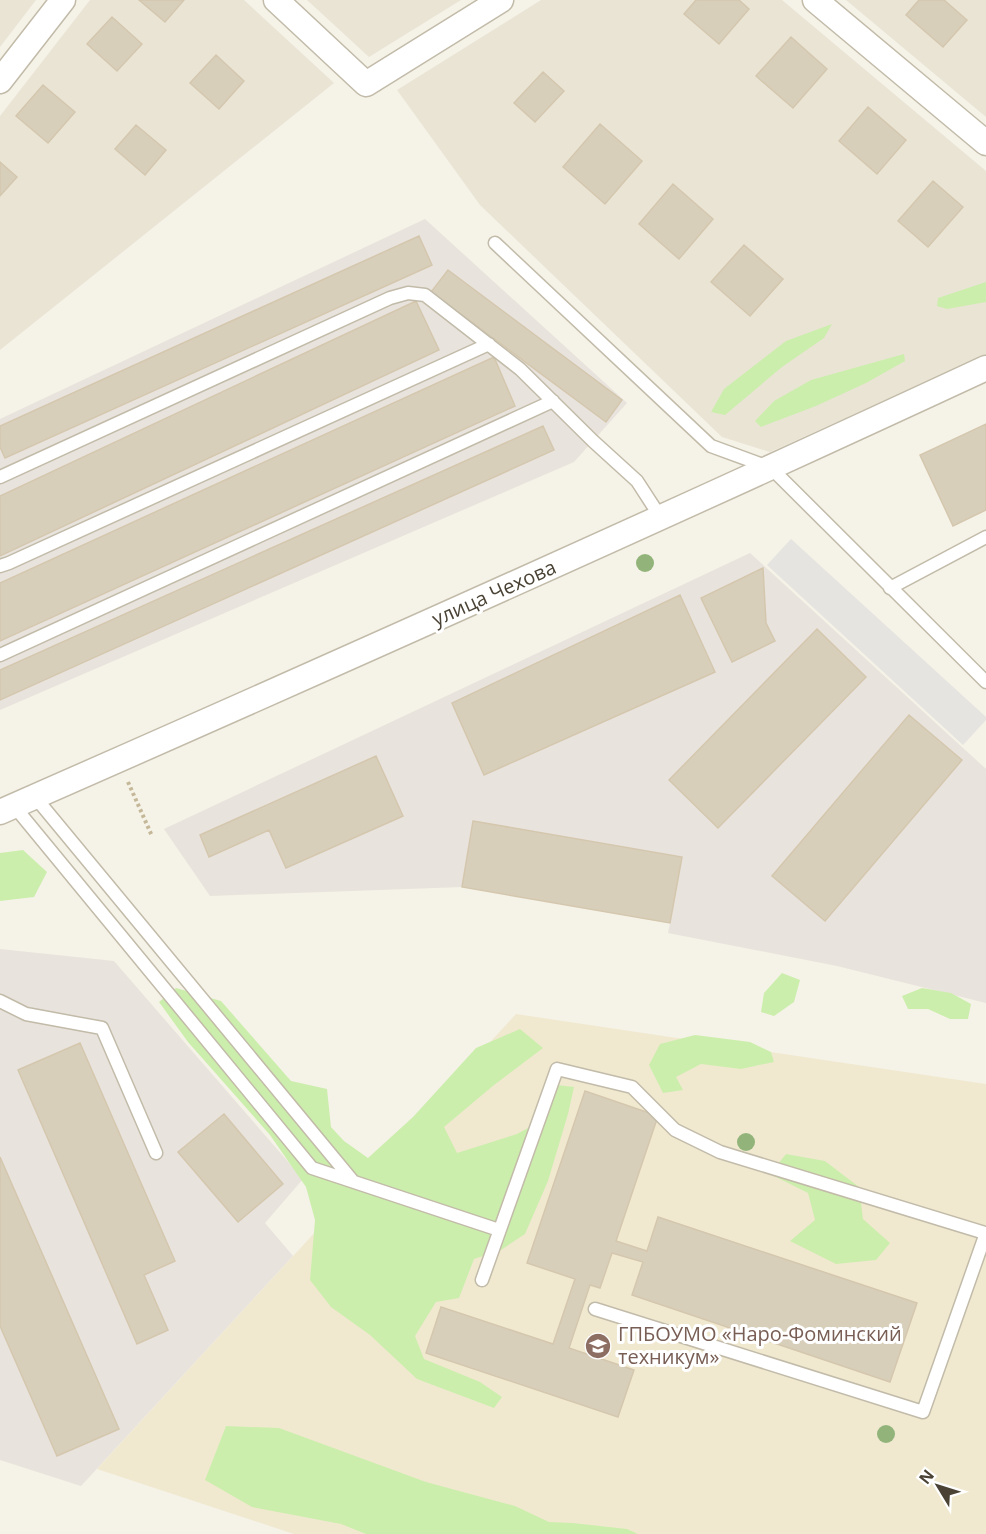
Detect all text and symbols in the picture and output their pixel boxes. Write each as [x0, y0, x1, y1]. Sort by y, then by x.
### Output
street label: улица Чехова [427, 553, 560, 632]
place label: ГПБОУМО «Наро-Фоминский техникум» [618, 1320, 902, 1370]
school or university icon: ГПБОУМО «Наро-Фоминский техникум» [583, 1331, 613, 1361]
north arrow [908, 1456, 968, 1516]
text: N [914, 1465, 939, 1489]

